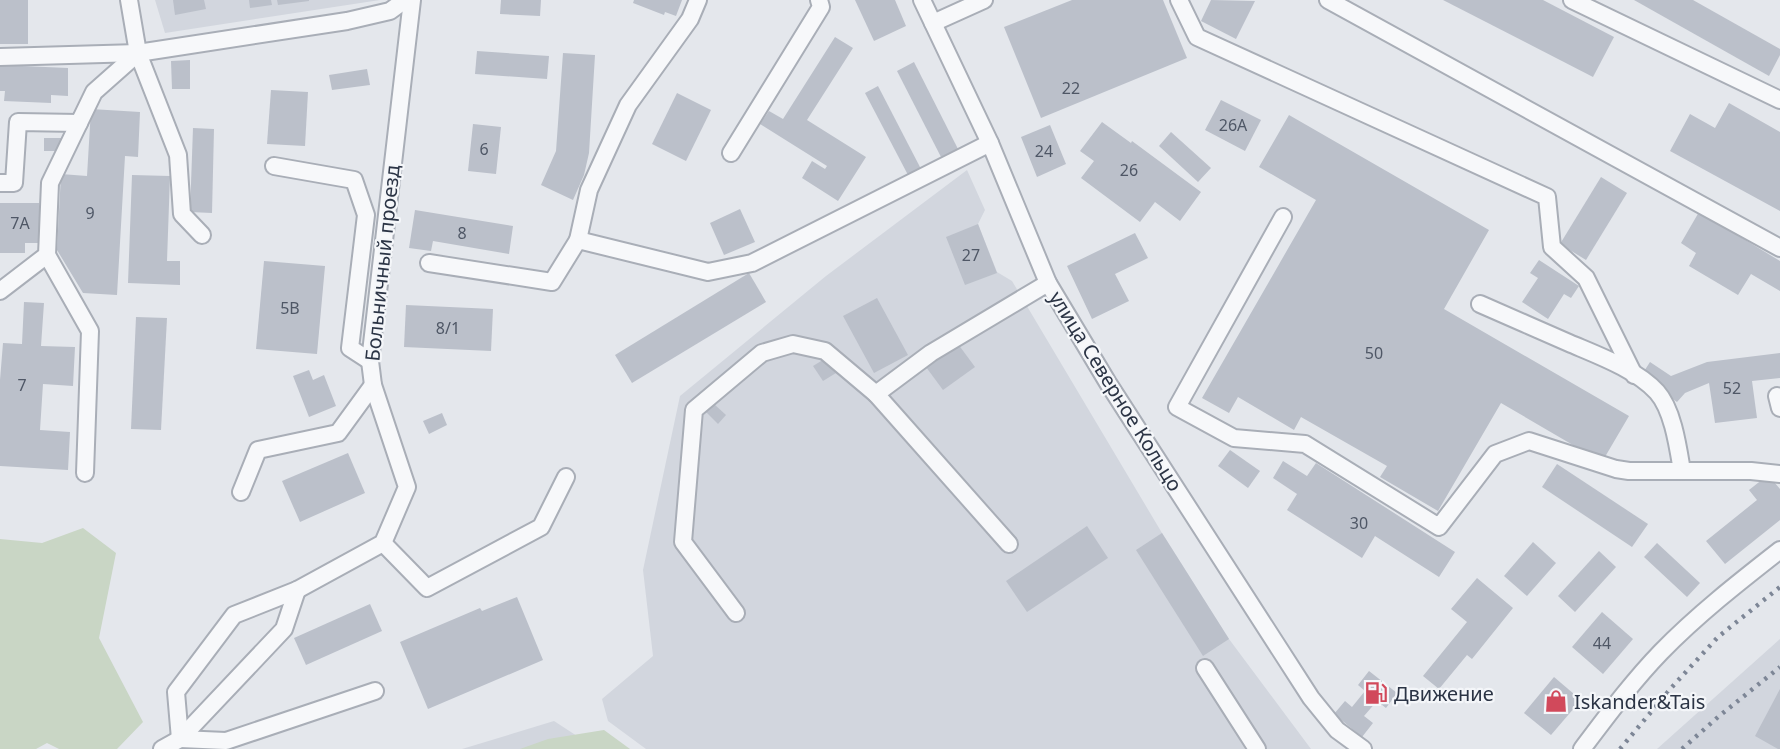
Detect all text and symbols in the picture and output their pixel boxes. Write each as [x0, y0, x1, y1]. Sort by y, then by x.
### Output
house number: 22 [1062, 77, 1080, 99]
house number: 26А [1219, 114, 1248, 136]
house number: 6 [479, 138, 489, 160]
house number: 24 [1035, 140, 1053, 162]
house number: 26 [1120, 159, 1138, 181]
street label: Больничный проезд [358, 163, 406, 363]
house number: 9 [85, 202, 95, 224]
house number: 7А [10, 212, 30, 234]
house number: 8 [457, 222, 467, 244]
house number: 27 [962, 244, 980, 266]
street label: улица Северное Кольцо [1043, 286, 1189, 496]
house number: 5В [280, 297, 300, 319]
house number: 8/1 [436, 317, 460, 339]
house number: 50 [1365, 342, 1383, 364]
house number: 7 [17, 374, 27, 396]
house number: 52 [1723, 377, 1741, 399]
house number: 30 [1350, 512, 1368, 534]
house number: 44 [1593, 632, 1611, 654]
fuel station icon: Движение [1363, 680, 1389, 706]
place label: Движение [1394, 680, 1494, 707]
shop icon: Iskander&Tais [1543, 688, 1569, 714]
place label: Iskander&Tais [1574, 688, 1705, 715]

